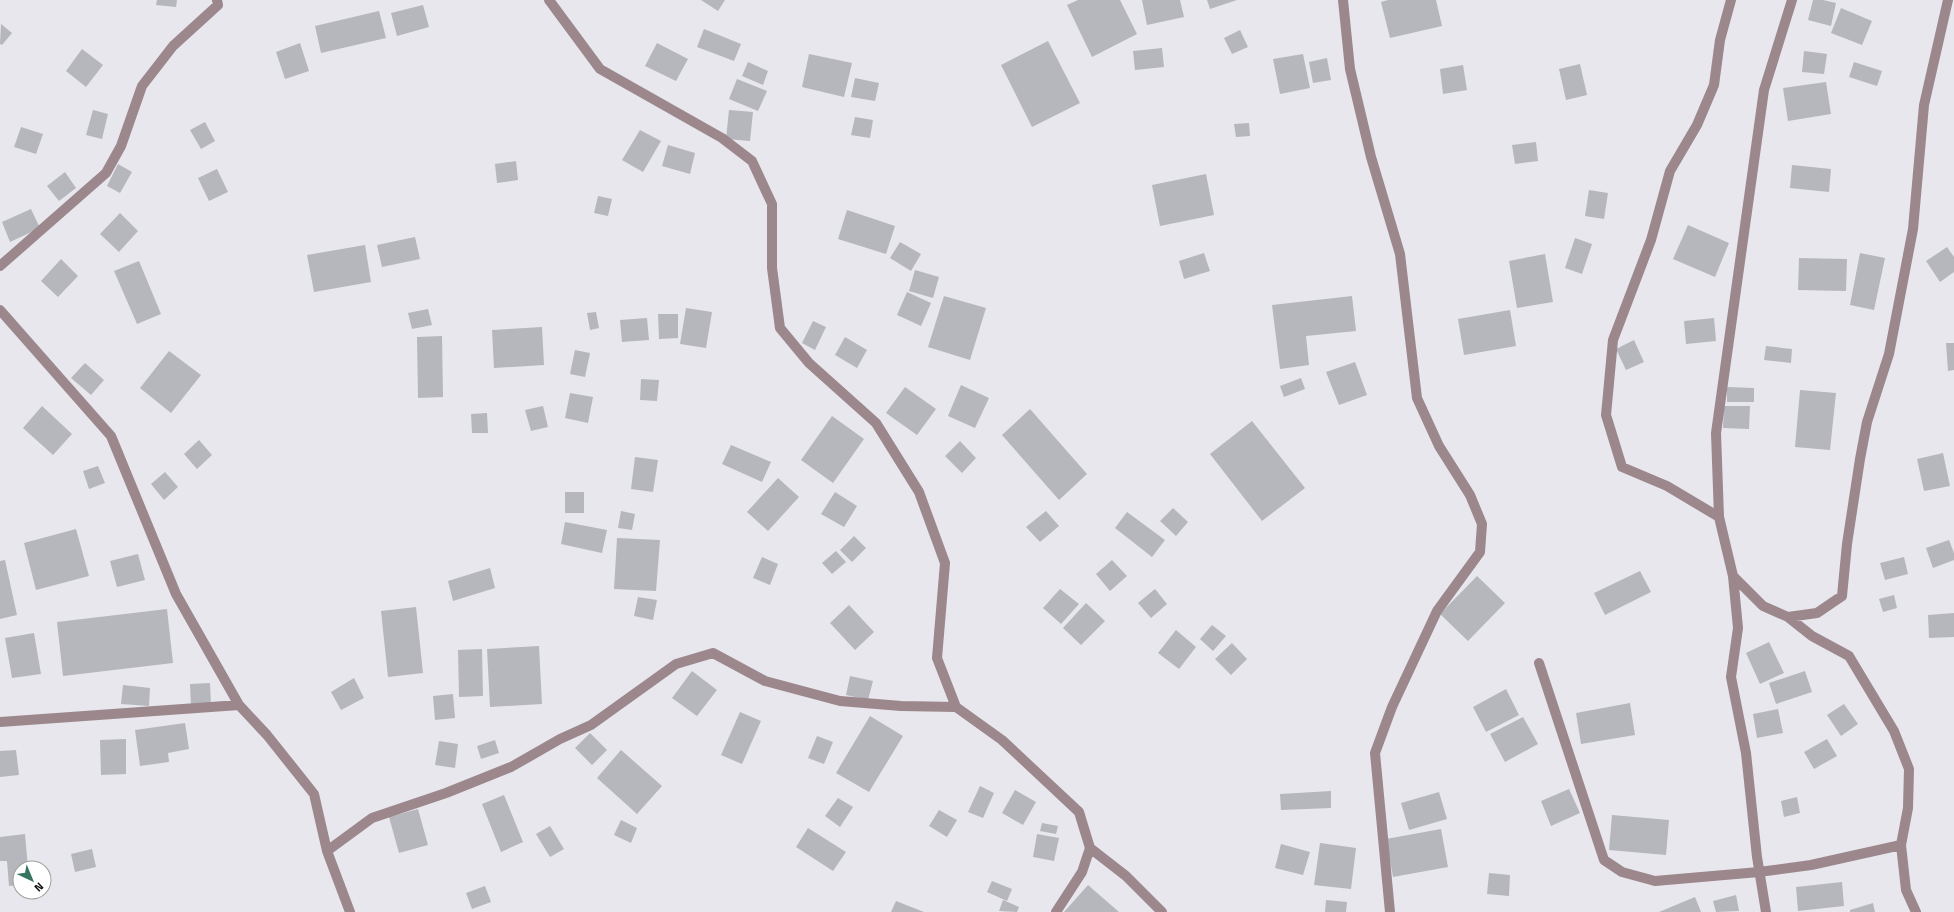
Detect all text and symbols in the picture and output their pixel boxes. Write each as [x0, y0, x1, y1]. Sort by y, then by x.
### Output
north arrow [12, 860, 52, 900]
text: N [31, 879, 47, 896]

